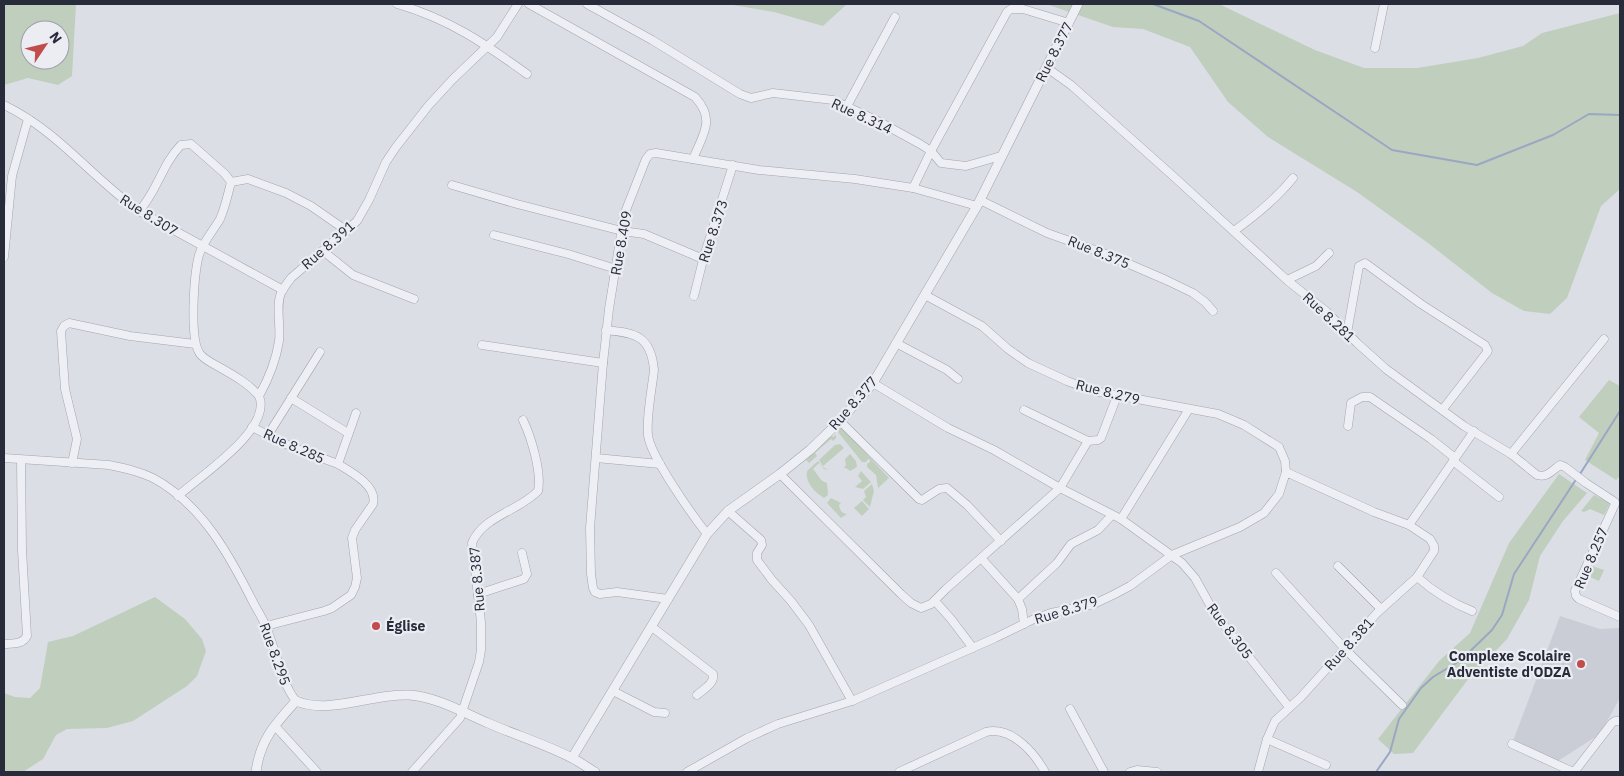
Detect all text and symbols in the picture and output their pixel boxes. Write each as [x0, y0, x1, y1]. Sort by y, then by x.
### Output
street label: Rue 8.377 [1031, 19, 1077, 85]
north arrow [20, 20, 70, 70]
text: N [45, 28, 66, 47]
street label: Rue 8.314 [829, 94, 895, 138]
street label: Rue 8.307 [117, 190, 181, 240]
street label: Rue 8.373 [694, 197, 732, 265]
street label: Rue 8.409 [606, 209, 636, 277]
street label: Rue 8.391 [297, 217, 359, 273]
street label: Rue 8.375 [1065, 231, 1133, 273]
street label: Rue 8.281 [1299, 288, 1359, 346]
street label: Rue 8.377 [825, 372, 881, 434]
street label: Rue 8.279 [1074, 375, 1142, 409]
street label: Rue 8.285 [261, 424, 327, 468]
street label: Rue 8.257 [1570, 524, 1612, 592]
street label: Rue 8.387 [465, 546, 489, 612]
street label: Rue 8.379 [1032, 592, 1100, 628]
street label: Rue 8.305 [1203, 600, 1257, 662]
street label: Rue 8.381 [1320, 614, 1378, 674]
place label: Église [386, 616, 425, 635]
street label: Rue 8.295 [255, 620, 295, 688]
marker: Église [370, 620, 382, 632]
place label: Complexe Scolaire Adventiste d'ODZA [1447, 647, 1571, 681]
marker: Complexe Scolaire Adventiste d'ODZA [1575, 658, 1587, 670]

